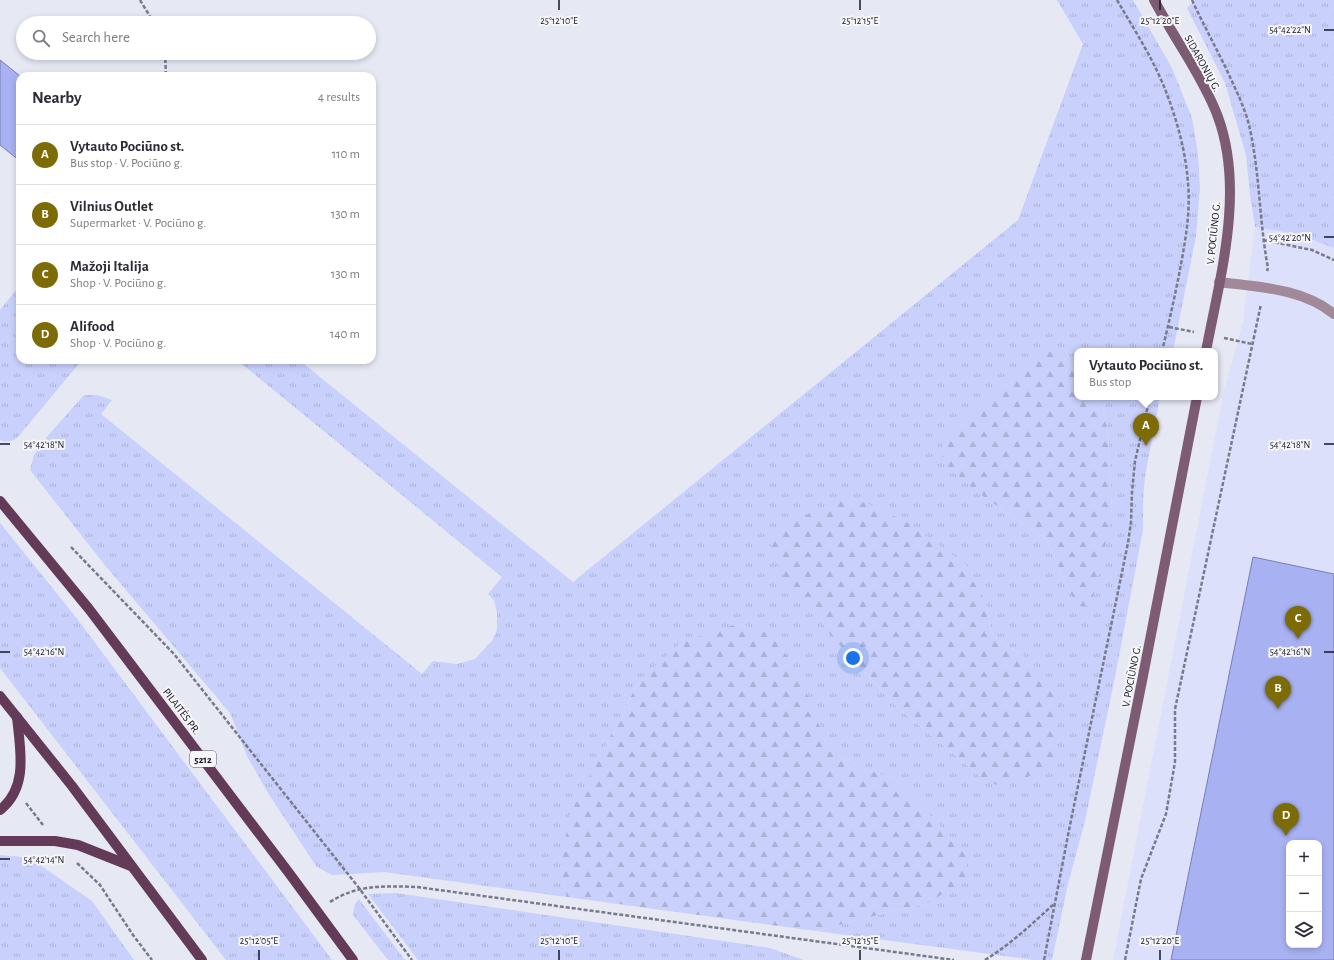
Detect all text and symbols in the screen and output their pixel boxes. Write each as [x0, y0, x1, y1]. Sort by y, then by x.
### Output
search box [16, 16, 376, 60]
text: 25°12'10"E [540, 16, 578, 26]
text: 25°12'15"E [842, 16, 878, 26]
text: 25°12'20"E [1141, 16, 1180, 26]
text: 54°42'22"N [1269, 25, 1311, 35]
icon: search [30, 27, 52, 49]
text: Search here [62, 30, 130, 45]
street label: SIDARONIŲ G. [1183, 33, 1223, 93]
text: Nearby [32, 89, 82, 106]
text: 4 results [318, 91, 360, 104]
text: Vytauto Pociūno st. [70, 139, 184, 154]
text: A [41, 148, 49, 161]
text: 110 m [332, 148, 360, 161]
text: Bus stop · V. Pociūno g. [70, 157, 183, 170]
text: Vilnius Outlet [70, 199, 153, 214]
street label: V. POCIŪNO G. [1205, 201, 1222, 265]
text: B [41, 208, 49, 221]
text: 130 m [331, 208, 360, 221]
text: Supermarket · V. Pociūno g. [70, 217, 206, 230]
text: 54°42'20"N [1269, 233, 1311, 243]
text: Mažoji Italija [70, 259, 149, 274]
text: C [42, 268, 48, 281]
text: 130 m [331, 268, 360, 281]
text: Shop · V. Pociūno g. [70, 277, 166, 290]
text: Alifood [70, 319, 115, 334]
text: D [41, 328, 49, 341]
text: 140 m [330, 328, 360, 341]
text: Shop · V. Pociūno g. [70, 337, 166, 350]
popup [1074, 348, 1218, 400]
text: Vytauto Pociūno st. [1089, 358, 1203, 373]
text: Bus stop [1089, 376, 1131, 389]
pin: A [1133, 413, 1159, 446]
text: 54°42'18"N [24, 440, 64, 450]
text: 54°42'18"N [1270, 440, 1310, 450]
pin: C [1285, 606, 1311, 639]
street label: V. POCIŪNO G. [1120, 644, 1143, 708]
text: 54°42'16"N [24, 647, 64, 657]
text: 54°42'16"N [1270, 647, 1310, 657]
your location [843, 648, 863, 668]
pin: B [1265, 676, 1291, 709]
street label: PILAITĖS PR. [161, 686, 202, 736]
road number: 5212 [190, 751, 216, 767]
pin: D [1273, 803, 1299, 836]
map controls [1286, 840, 1322, 948]
button: + [1286, 840, 1322, 876]
text: 54°42'14"N [24, 855, 64, 865]
button: − [1286, 876, 1322, 912]
button: layers [1286, 912, 1322, 948]
text: 25°12'05"E [240, 936, 278, 946]
text: 25°12'10"E [540, 936, 578, 946]
text: 25°12'15"E [842, 936, 878, 946]
text: 25°12'20"E [1141, 936, 1180, 946]

